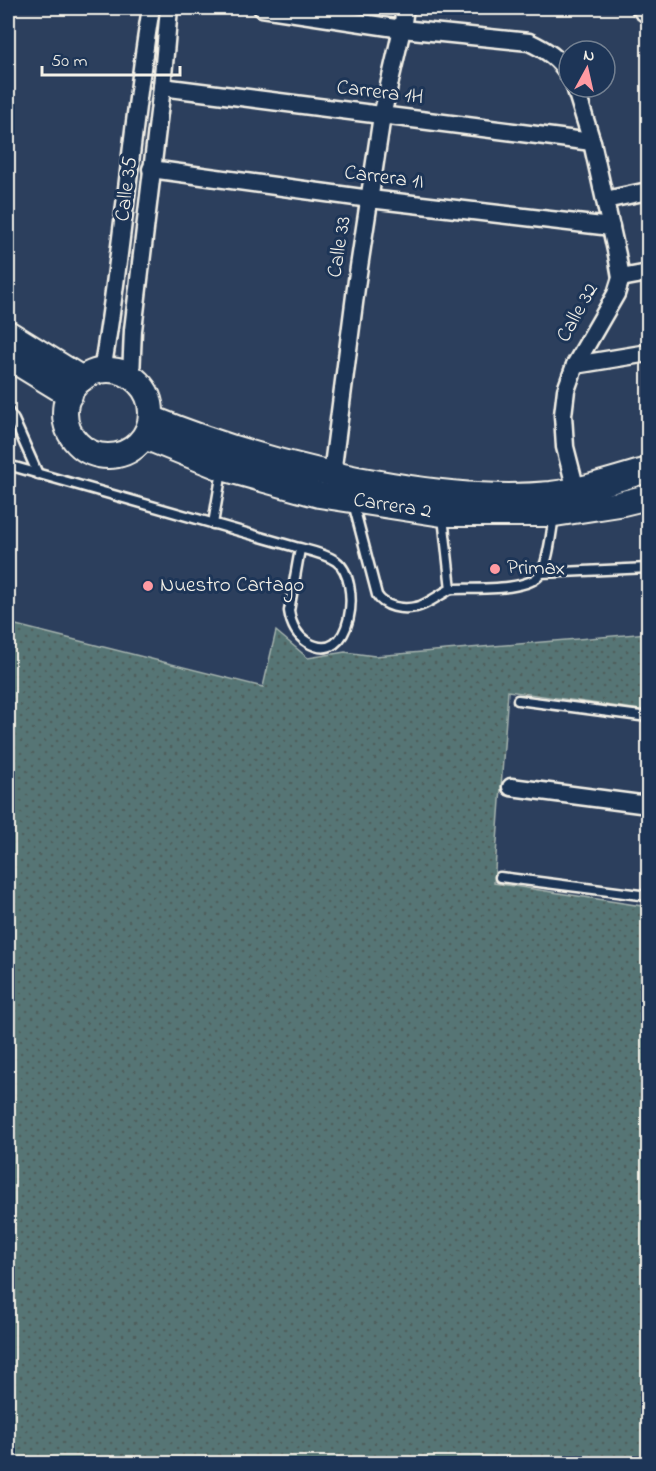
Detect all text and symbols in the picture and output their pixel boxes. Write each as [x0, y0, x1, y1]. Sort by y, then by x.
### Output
scale bar [42, 39, 180, 77]
north arrow [557, 39, 617, 99]
text: N [582, 43, 596, 69]
text: 50 m [51, 49, 88, 75]
street label: Carrera 1H [335, 73, 425, 113]
street label: Calle 35 [108, 155, 146, 223]
street label: Carrera 1I [342, 158, 426, 198]
street label: Calle 33 [320, 214, 360, 280]
street label: Calle 32 [549, 278, 607, 348]
street label: Carrera 2 [351, 485, 434, 527]
place label: Primax [507, 554, 565, 584]
marker: Primax [488, 562, 502, 576]
place label: Nuestro Cartago [160, 571, 304, 603]
marker: Nuestro Cartago [141, 579, 155, 593]

